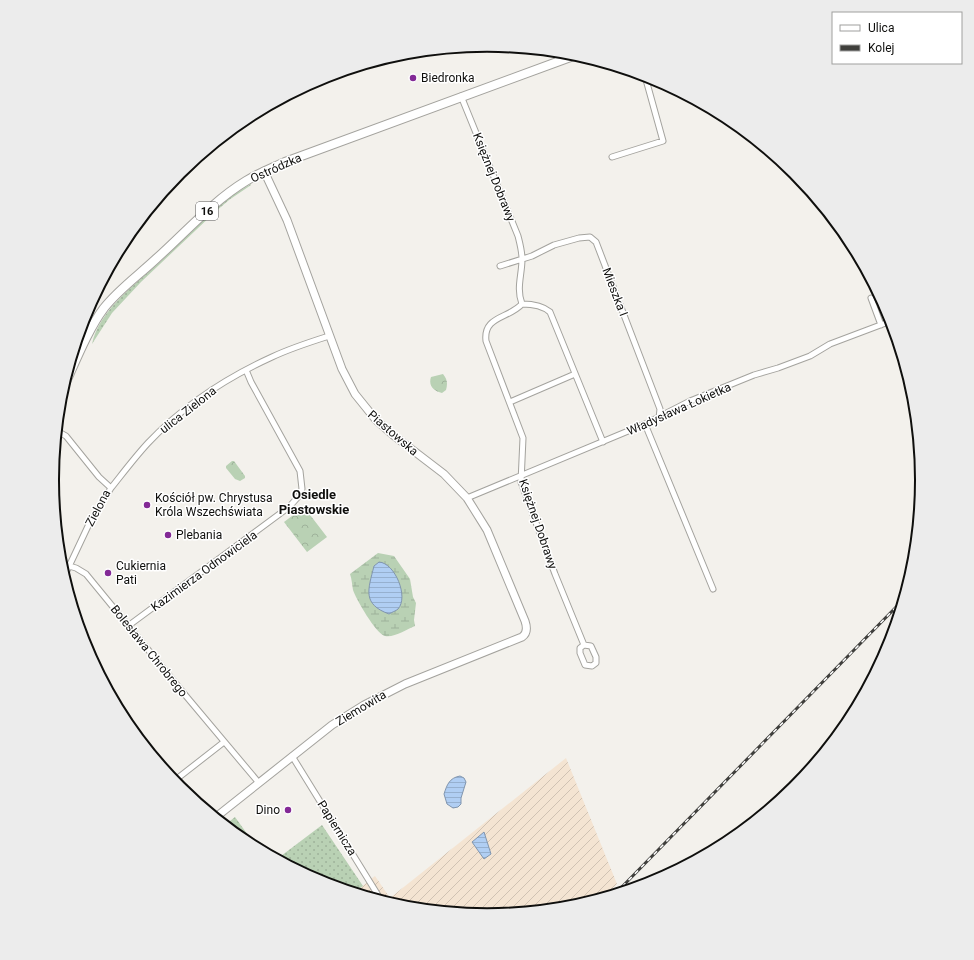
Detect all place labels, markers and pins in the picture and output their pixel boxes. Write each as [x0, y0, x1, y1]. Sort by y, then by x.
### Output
place label: Biedronka [421, 71, 475, 85]
marker: Biedronka [408, 73, 418, 83]
place label: Kościół pw. Chrystusa Króla Wszechświata [155, 491, 273, 519]
marker: Kościół pw. Chrystusa Króla Wszechświata [142, 500, 152, 510]
place label: Plebania [176, 528, 222, 542]
marker: Plebania [163, 530, 173, 540]
place label: Cukiernia Pati [116, 559, 166, 587]
marker: Cukiernia Pati [103, 568, 113, 578]
place label: Dino [256, 803, 280, 817]
marker: Dino [283, 805, 293, 815]

